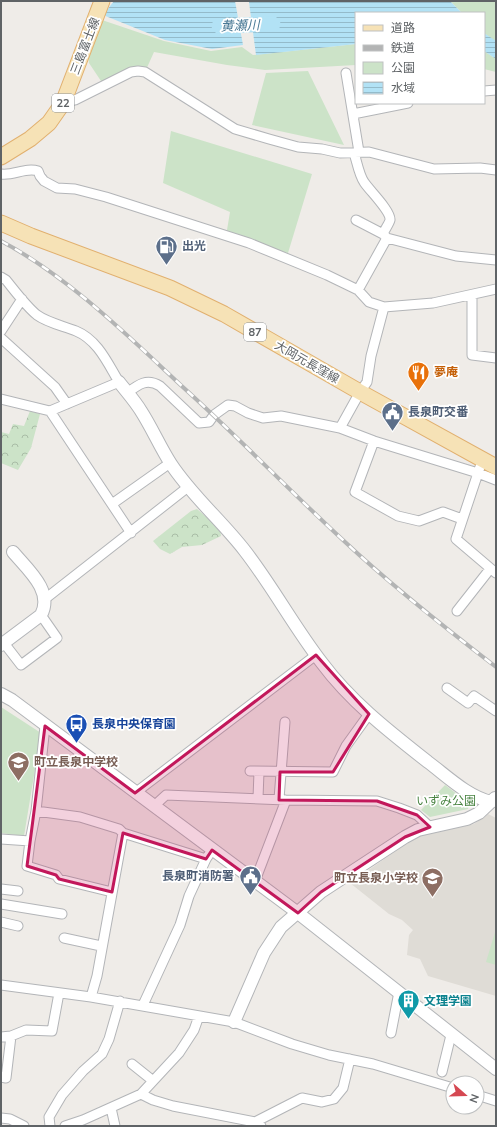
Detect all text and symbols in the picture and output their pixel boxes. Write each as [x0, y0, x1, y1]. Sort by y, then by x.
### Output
legend [355, 12, 485, 104]
street label: 三島富士線 [67, 15, 102, 77]
water label: 黄瀬川 [220, 16, 262, 34]
text: 道路 [391, 20, 415, 35]
text: 鉄道 [391, 40, 415, 55]
text: 公園 [391, 60, 415, 75]
text: 水域 [391, 80, 415, 95]
road number: 22 [52, 94, 74, 112]
fuel station icon: 出光 [153, 233, 179, 266]
place label: 出光 [182, 238, 206, 253]
road number: 87 [244, 323, 266, 341]
street label: 大岡元長窪線 [272, 337, 342, 386]
restaurant icon: 夢庵 [405, 359, 431, 392]
place label: 夢庵 [434, 364, 458, 379]
public building icon: 長泉町交番 [379, 399, 405, 432]
place label: 長泉町交番 [408, 404, 469, 419]
bus stop icon: 長泉中央保育園 [64, 711, 90, 744]
place label: 長泉中央保育園 [92, 716, 176, 731]
school or university icon: 町立長泉中学校 [5, 749, 31, 782]
place label: 町立長泉中学校 [34, 754, 118, 769]
park label: いずみ公園 [416, 793, 476, 808]
public building icon: 長泉町消防署 [237, 863, 263, 896]
school or university icon: 町立長泉小学校 [420, 865, 446, 898]
place label: 長泉町消防署 [162, 868, 234, 883]
place label: 町立長泉小学校 [334, 870, 418, 885]
building icon: 文理学園 [396, 988, 422, 1021]
place label: 文理学園 [424, 993, 472, 1008]
north arrow [445, 1075, 485, 1115]
text: N [466, 1092, 482, 1105]

